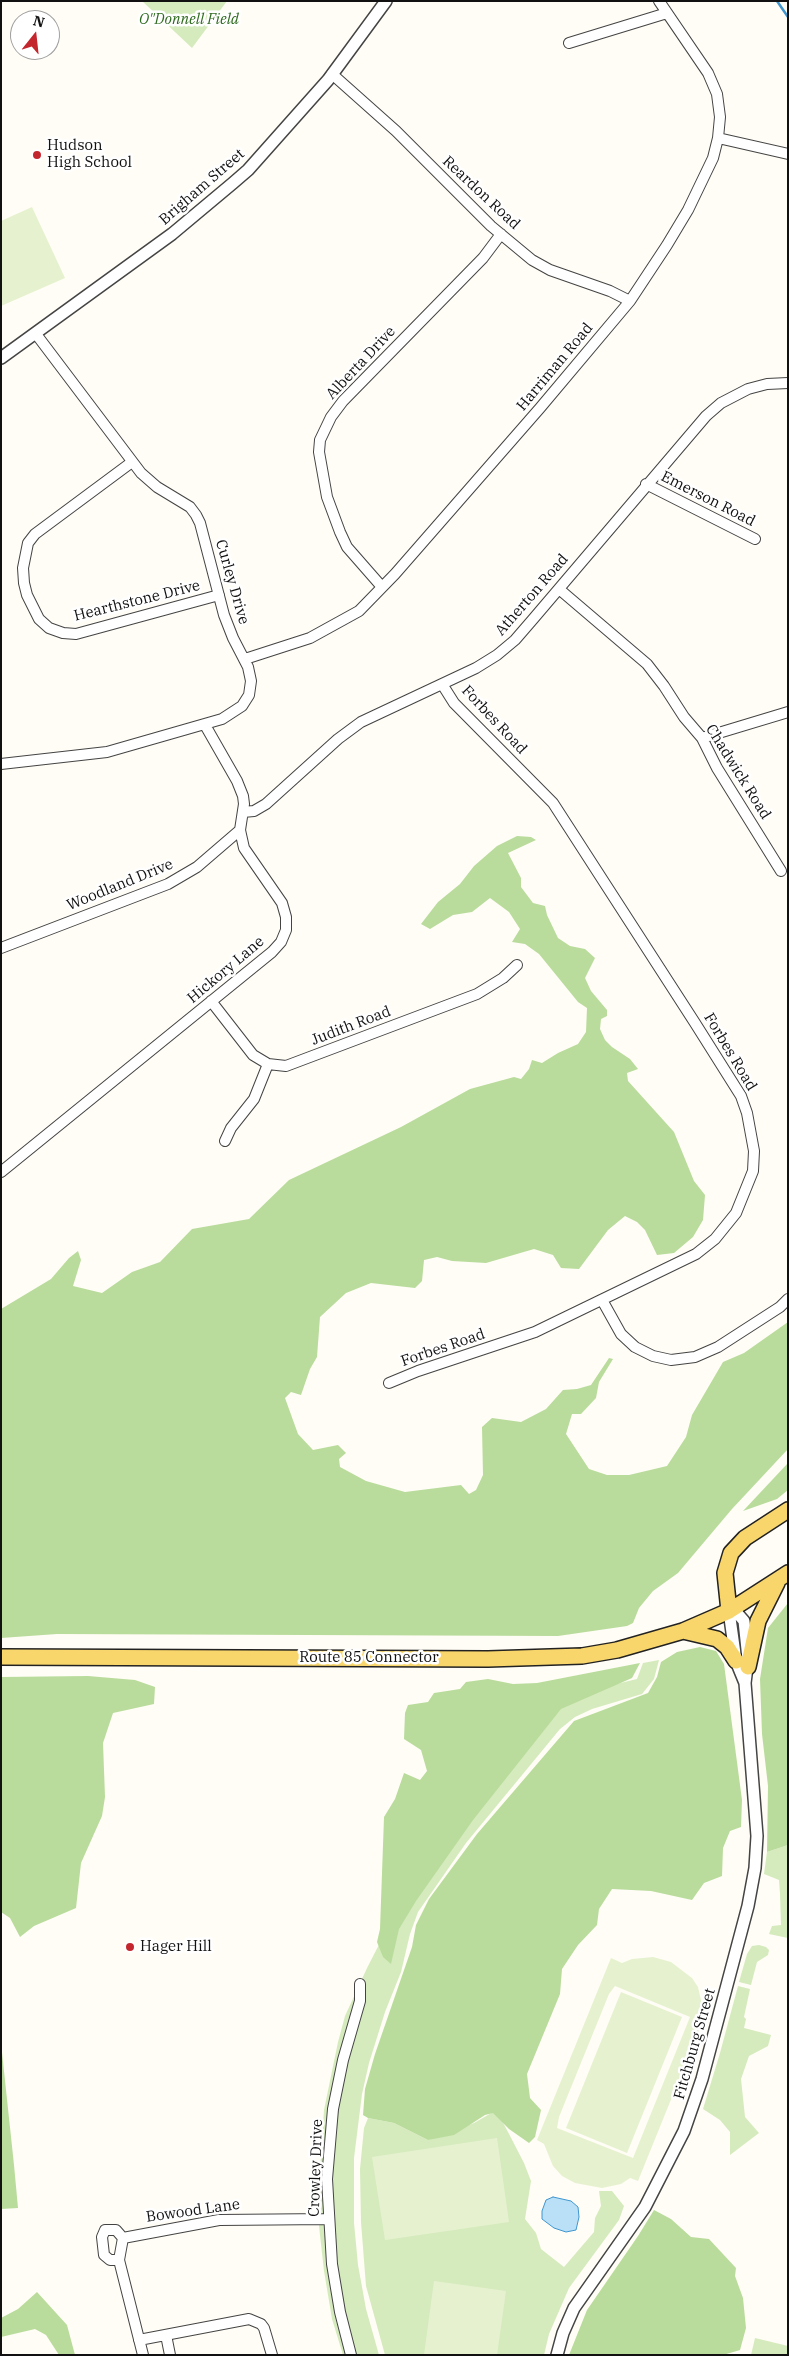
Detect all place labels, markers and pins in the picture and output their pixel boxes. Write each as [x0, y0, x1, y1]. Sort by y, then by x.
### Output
place label: Hudson High School [47, 137, 132, 172]
marker: Hudson High School [31, 149, 43, 161]
place label: Hager Hill [140, 1938, 212, 1956]
marker: Hager Hill [124, 1941, 136, 1953]

